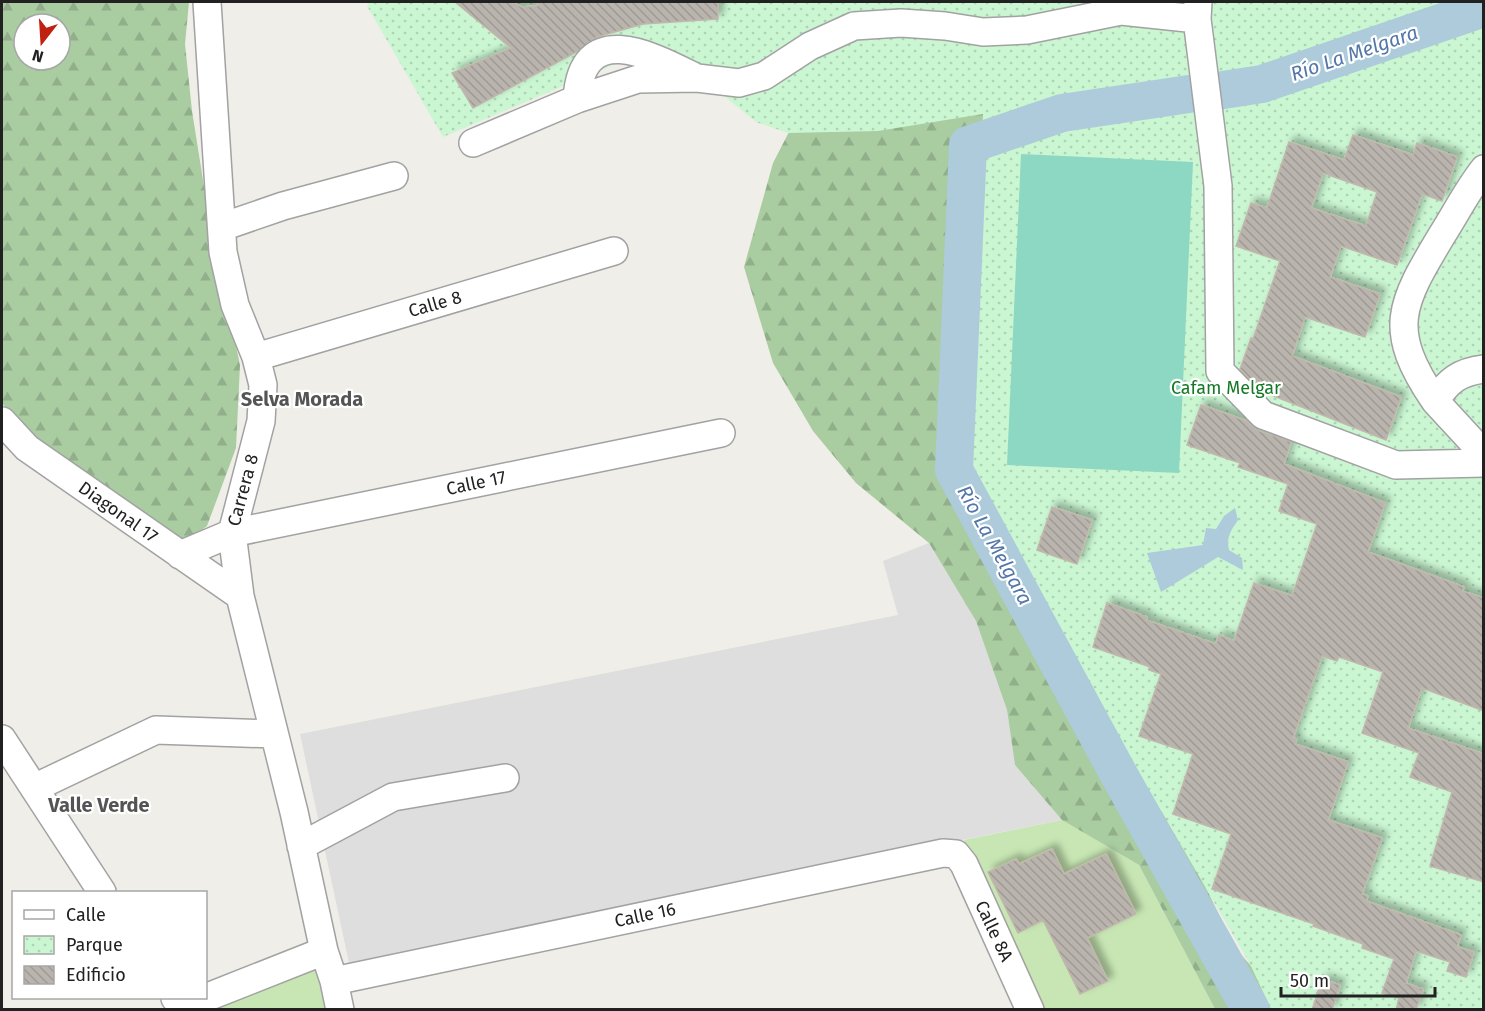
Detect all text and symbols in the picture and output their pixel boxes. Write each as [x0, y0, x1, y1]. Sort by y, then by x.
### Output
north arrow [12, 12, 72, 72]
water label: Río La Melgara [1287, 20, 1421, 86]
text: N [30, 45, 46, 67]
street label: Calle 8 [406, 286, 464, 322]
park label: Cafam Melgar [1171, 377, 1281, 399]
district label: Selva Morada [241, 387, 363, 411]
street label: Carrera 8 [223, 452, 263, 528]
street label: Calle 17 [444, 466, 508, 500]
street label: Diagonal 17 [74, 477, 162, 547]
water label: Río La Melgara [952, 481, 1038, 609]
district label: Valle Verde [47, 793, 150, 817]
legend [12, 891, 207, 999]
street label: Calle 8A [970, 897, 1018, 966]
street label: Calle 16 [612, 898, 678, 932]
text: Calle [66, 904, 106, 926]
text: Parque [66, 934, 123, 956]
scale bar [1281, 960, 1436, 998]
text: Edificio [66, 964, 126, 986]
text: 50 m [1290, 970, 1329, 992]

